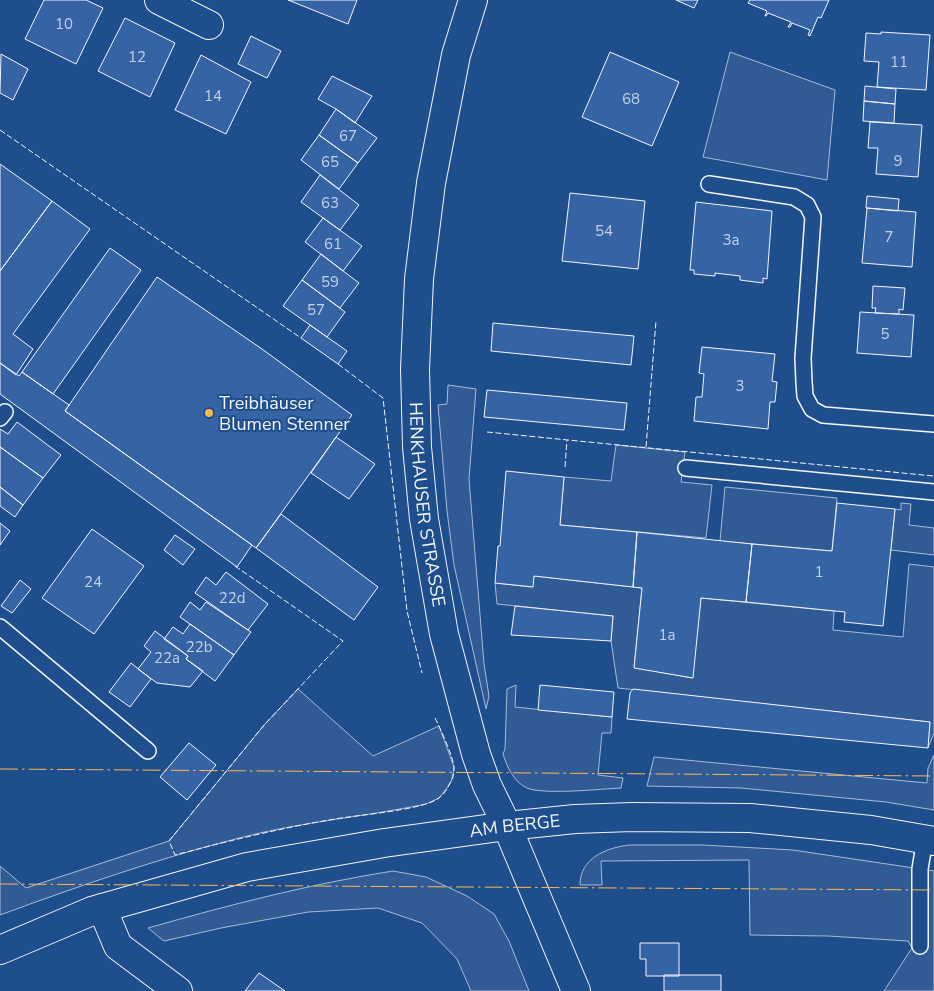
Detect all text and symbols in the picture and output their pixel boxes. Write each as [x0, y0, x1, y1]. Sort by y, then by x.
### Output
house number: 10 [55, 14, 73, 34]
house number: 12 [128, 47, 146, 67]
house number: 11 [890, 52, 908, 72]
house number: 14 [204, 86, 222, 106]
house number: 68 [622, 89, 640, 109]
house number: 67 [339, 126, 357, 146]
house number: 9 [893, 151, 903, 171]
house number: 65 [321, 152, 339, 172]
house number: 63 [321, 193, 339, 213]
house number: 54 [595, 221, 613, 241]
house number: 7 [884, 227, 894, 247]
house number: 3a [723, 230, 739, 250]
house number: 61 [324, 234, 342, 254]
house number: 59 [321, 272, 339, 292]
house number: 57 [307, 300, 325, 320]
house number: 5 [880, 324, 890, 344]
house number: 3 [735, 376, 745, 396]
place label: Treibhäuser Blumen Stenner [219, 391, 350, 436]
street label: HENKHAUSER STRASSE [404, 402, 451, 609]
marker: Treibhäuser Blumen Stenner [203, 407, 215, 419]
house number: 1 [814, 562, 824, 582]
house number: 24 [84, 572, 102, 592]
house number: 22d [219, 588, 245, 608]
house number: 1a [659, 625, 675, 645]
house number: 22b [186, 637, 213, 657]
house number: 22a [154, 648, 180, 668]
street label: AM BERGE [468, 809, 561, 843]

